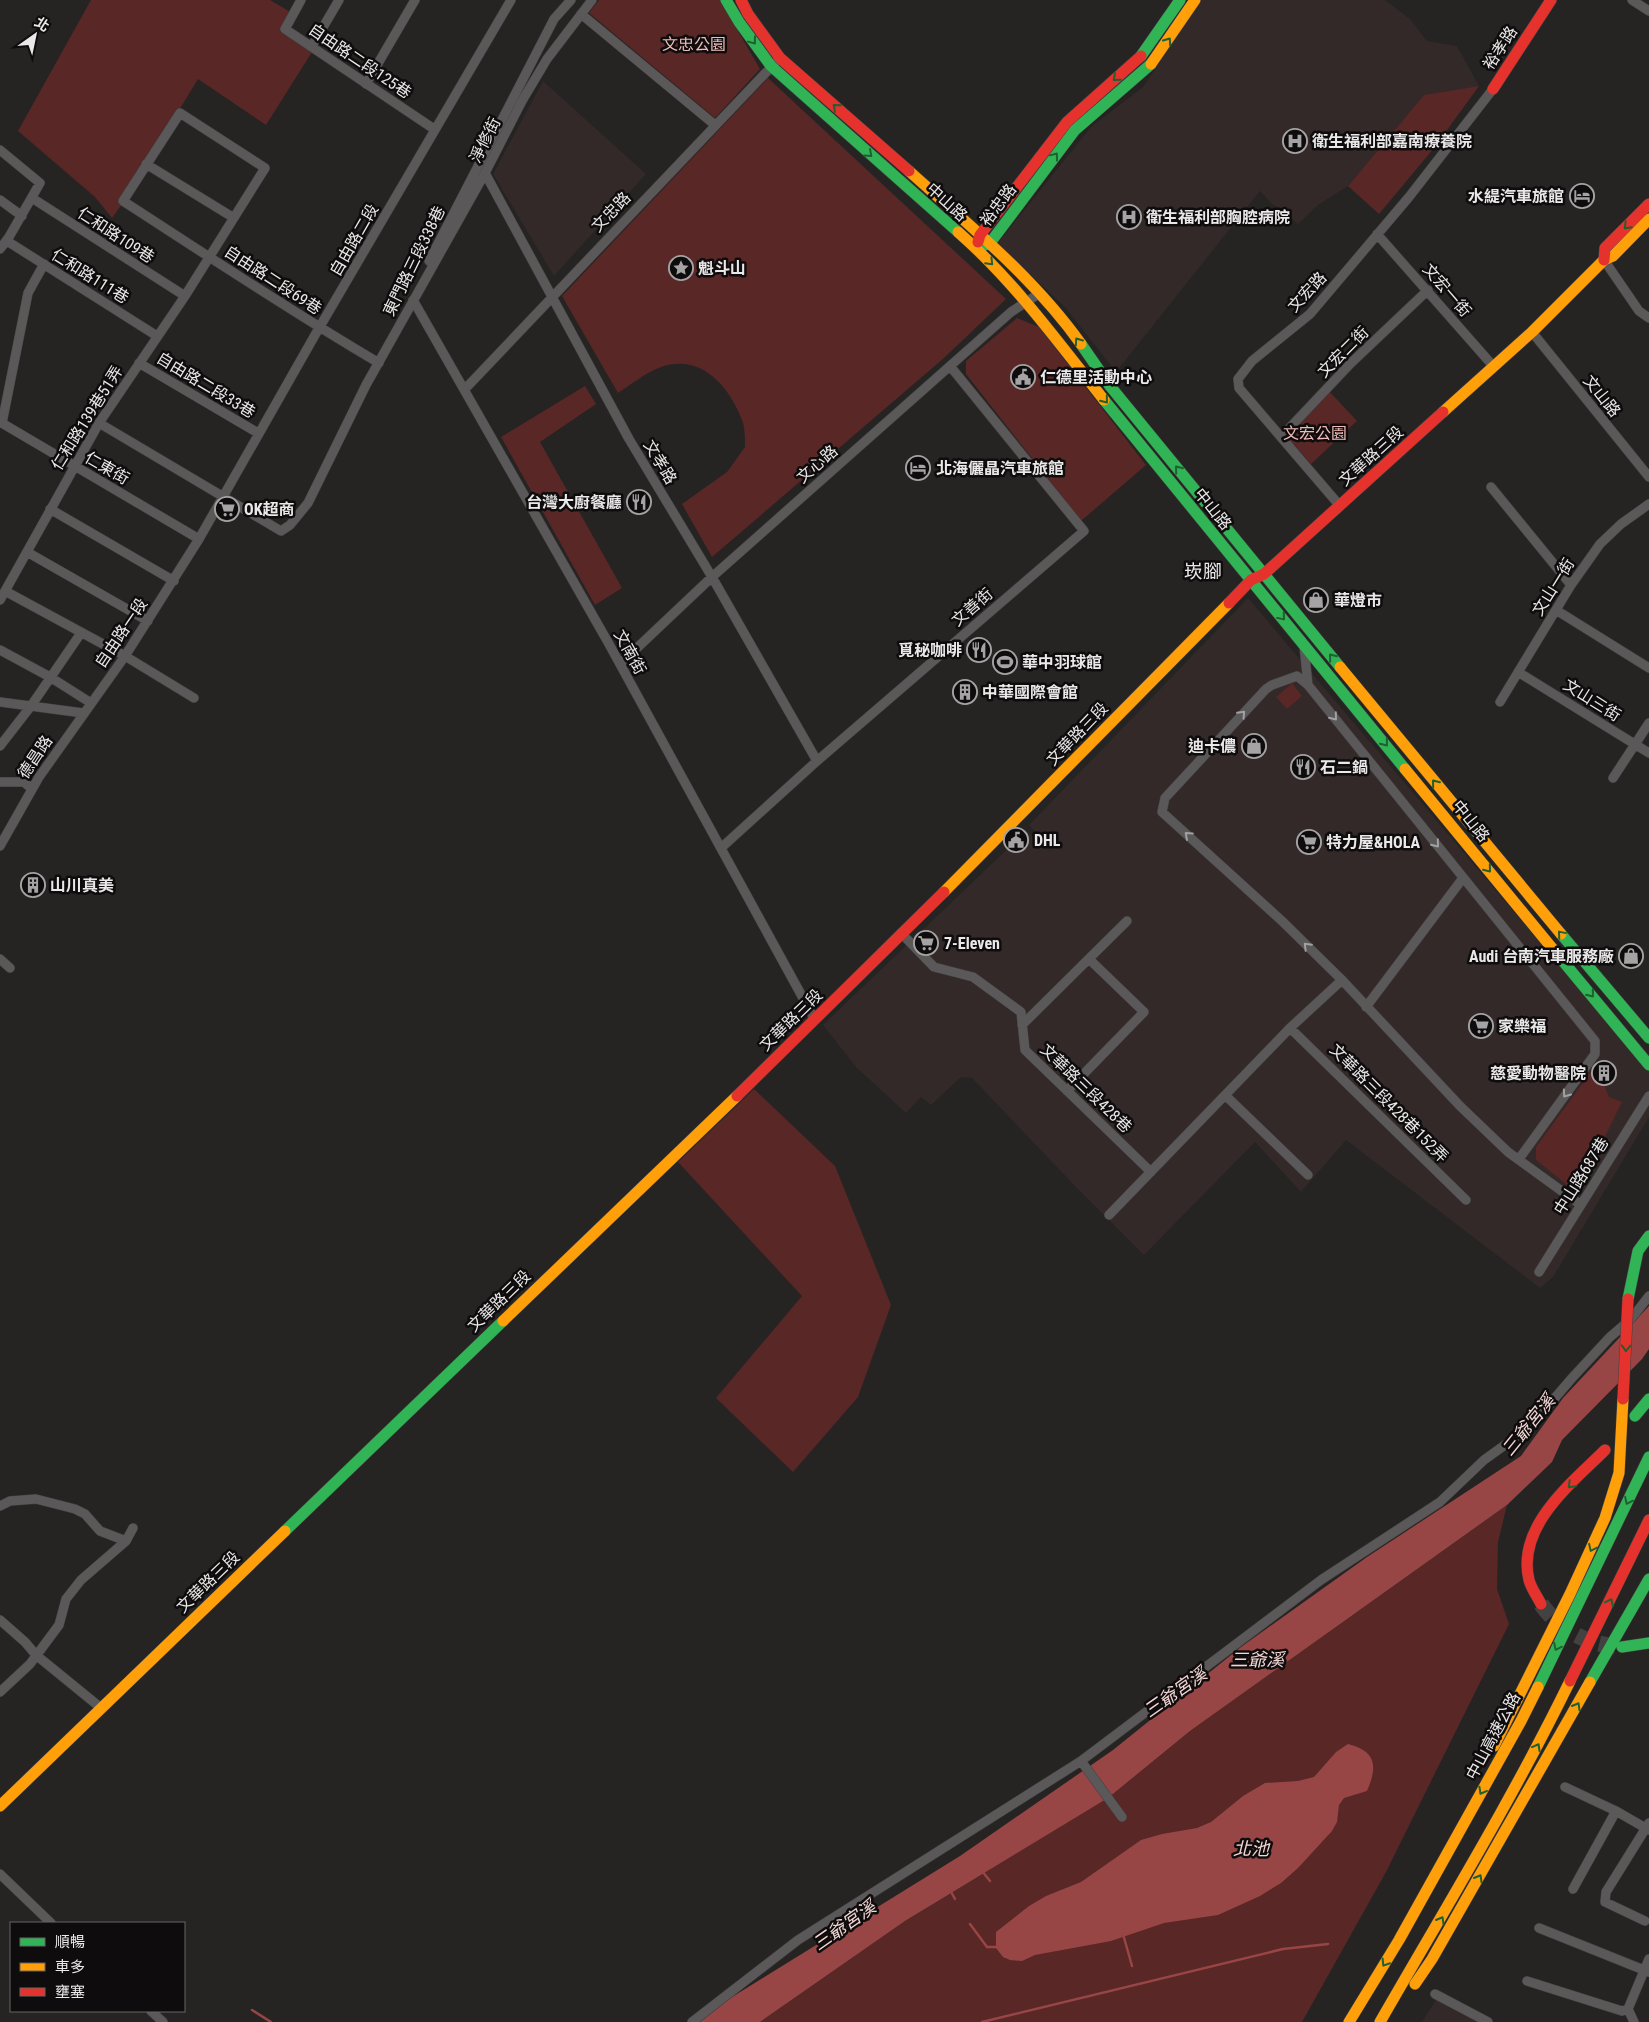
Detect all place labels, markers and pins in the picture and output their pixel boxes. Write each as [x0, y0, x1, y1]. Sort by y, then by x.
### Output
hospital icon: 衛生福利部嘉南療養院 [1282, 128, 1308, 154]
place label: 衛生福利部嘉南療養院 [1312, 132, 1472, 151]
hotel icon: 水緹汽車旅館 [1569, 183, 1595, 209]
place label: 水緹汽車旅館 [1468, 187, 1564, 206]
hospital icon: 衛生福利部胸腔病院 [1116, 204, 1142, 230]
place label: 衛生福利部胸腔病院 [1146, 208, 1290, 227]
place icon: 魁斗山 [668, 255, 694, 281]
place label: 魁斗山 [698, 259, 746, 278]
public building icon: 仁德里活動中心 [1010, 364, 1036, 390]
place label: 仁德里活動中心 [1040, 368, 1152, 387]
hotel icon: 北海儷晶汽車旅館 [905, 455, 931, 481]
place label: 北海儷晶汽車旅館 [936, 459, 1064, 478]
restaurant icon: 台灣大廚餐廳 [626, 489, 652, 515]
place label: 台灣大廚餐廳 [526, 493, 622, 512]
supermarket icon: OK超商 [214, 496, 240, 522]
place label: OK超商 [244, 500, 295, 519]
shop icon: 華燈市 [1303, 587, 1329, 613]
place label: 華燈市 [1334, 591, 1382, 610]
restaurant icon: 覓秘咖啡 [966, 637, 992, 663]
place label: 覓秘咖啡 [898, 641, 962, 660]
sports icon: 華中羽球館 [992, 649, 1018, 675]
place label: 華中羽球館 [1022, 653, 1102, 672]
building icon: 中華國際會館 [952, 679, 978, 705]
place label: 中華國際會館 [982, 683, 1078, 702]
shop icon: 迪卡儂 [1241, 733, 1267, 759]
place label: 迪卡儂 [1188, 737, 1236, 756]
restaurant icon: 石二鍋 [1290, 754, 1316, 780]
place label: 石二鍋 [1320, 758, 1368, 777]
public building icon: DHL [1003, 827, 1029, 853]
supermarket icon: 特力屋&HOLA [1296, 829, 1322, 855]
place label: DHL [1034, 831, 1061, 850]
place label: 特力屋&HOLA [1326, 833, 1421, 852]
building icon: 山川真美 [20, 872, 46, 898]
place label: 山川真美 [50, 876, 114, 895]
supermarket icon: 7-Eleven [913, 930, 939, 956]
place label: 7-Eleven [944, 934, 1000, 953]
shop icon: Audi 台南汽車服務廠 [1618, 943, 1644, 969]
place label: Audi 台南汽車服務廠 [1469, 947, 1614, 966]
supermarket icon: 家樂福 [1468, 1013, 1494, 1039]
place label: 家樂福 [1498, 1017, 1546, 1036]
building icon: 慈愛動物醫院 [1591, 1060, 1617, 1086]
place label: 慈愛動物醫院 [1490, 1064, 1586, 1083]

